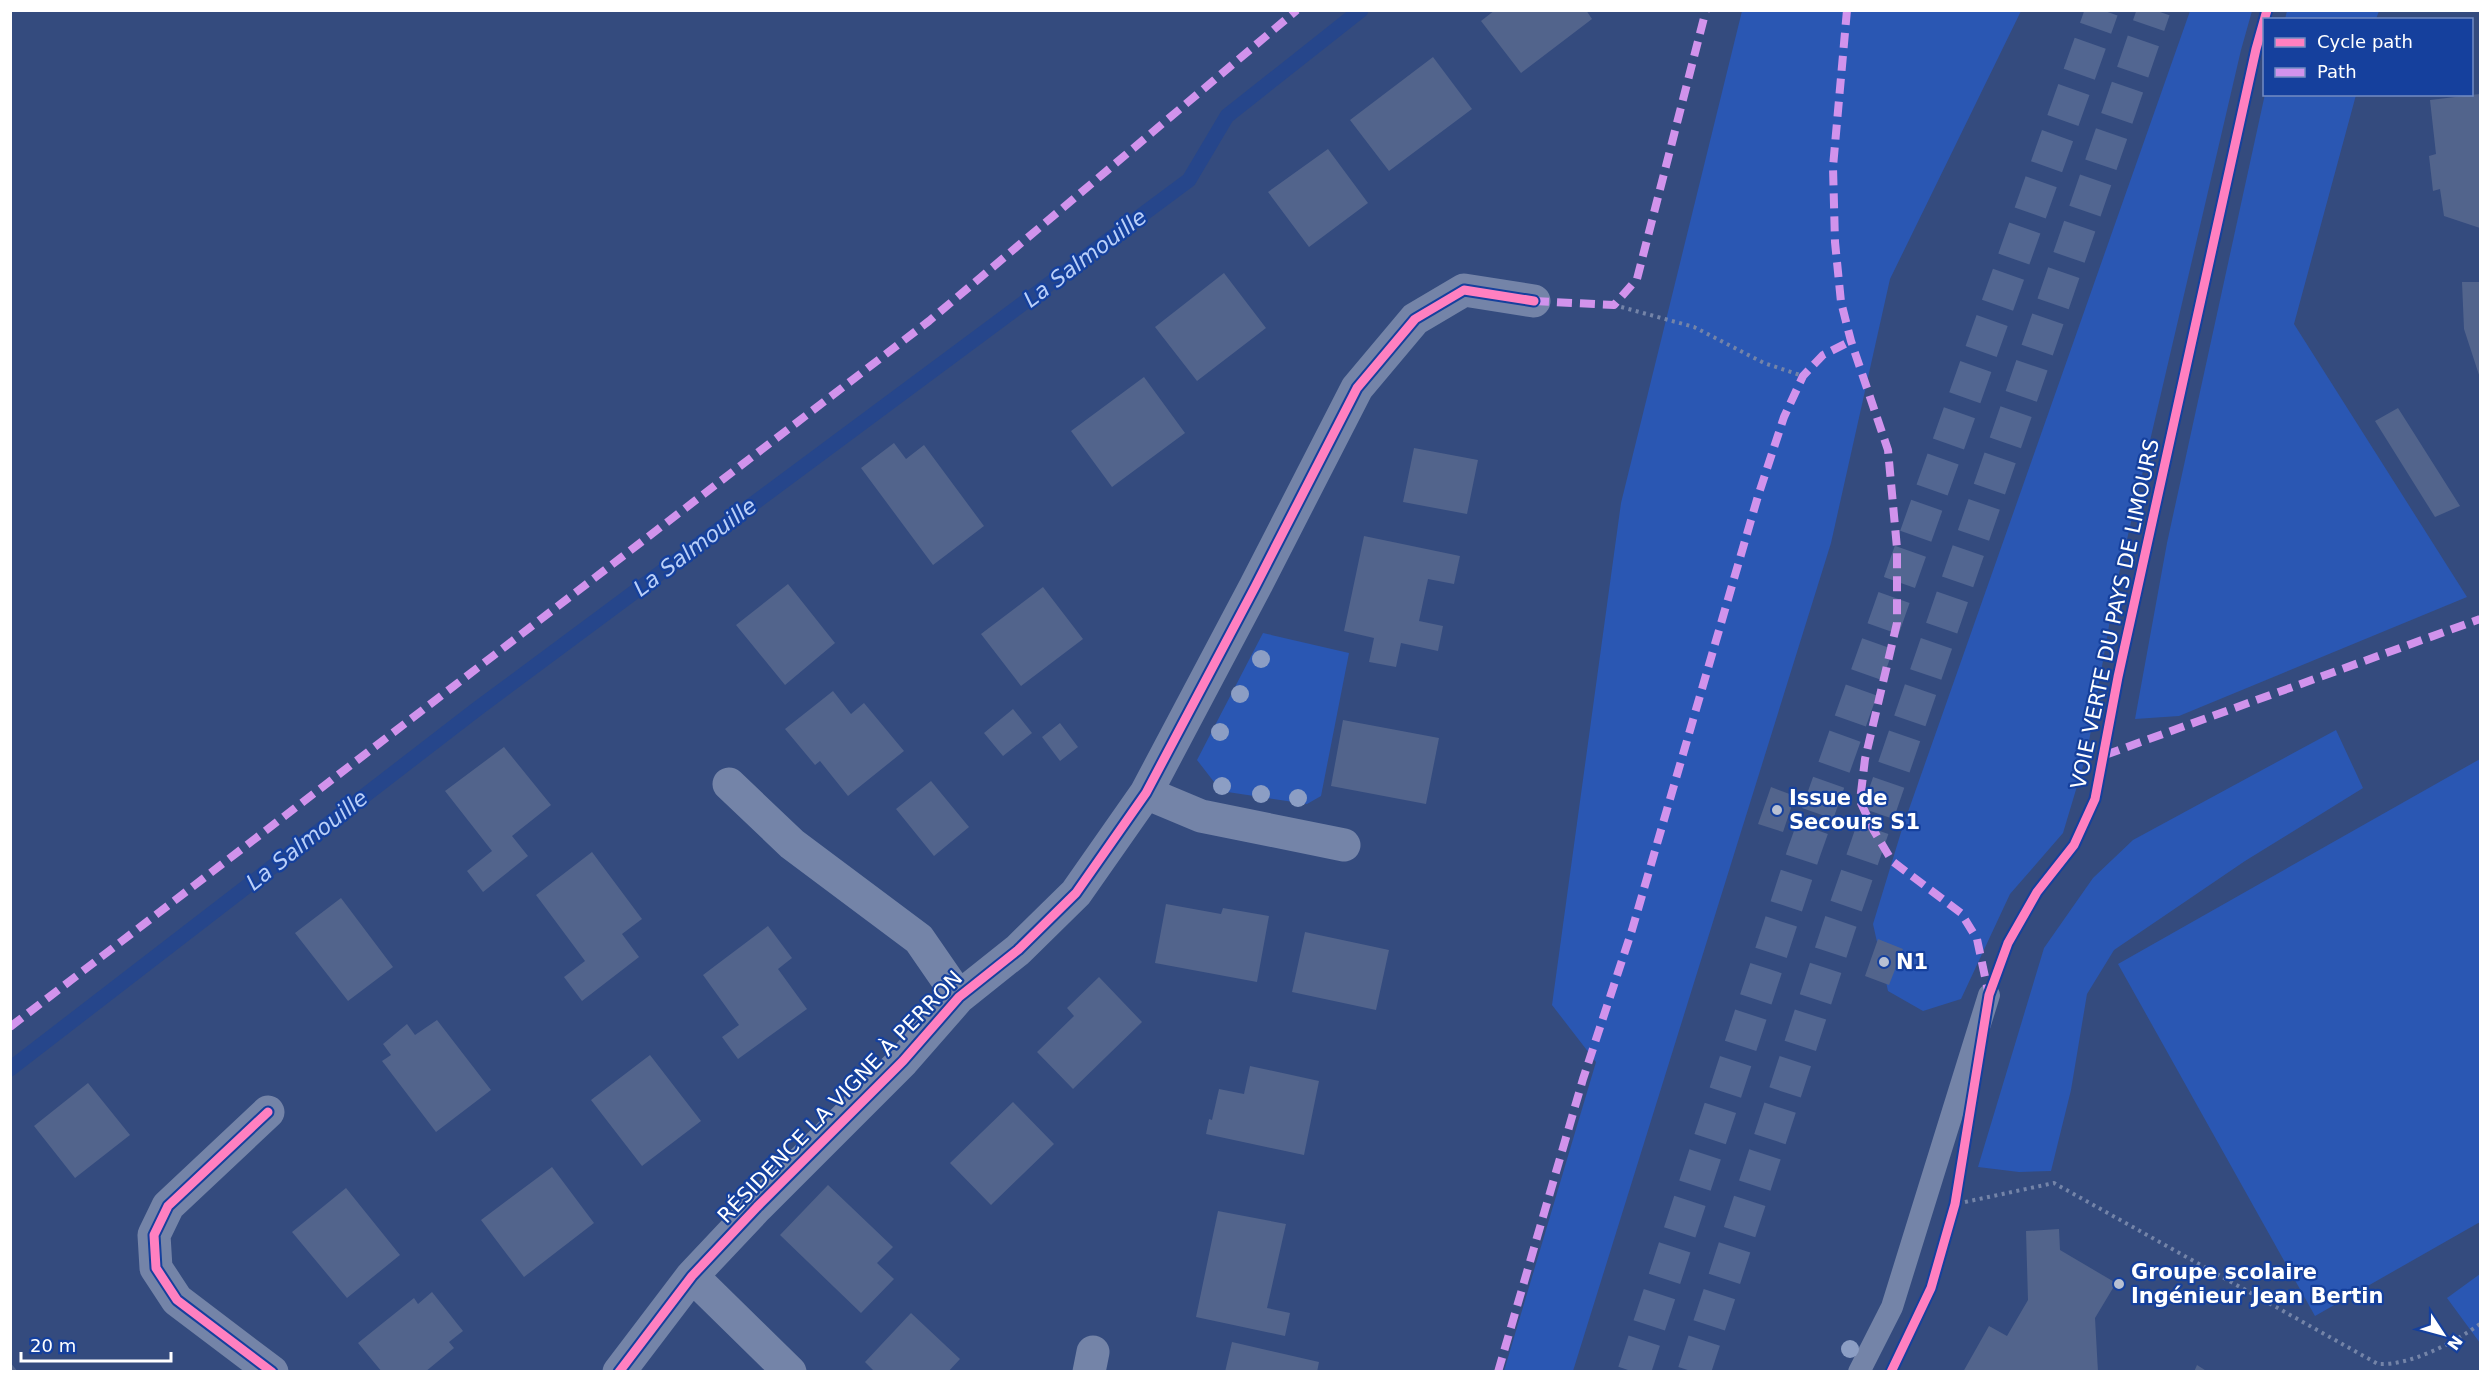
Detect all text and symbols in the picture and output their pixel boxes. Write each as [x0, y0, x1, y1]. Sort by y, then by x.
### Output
legend [2263, 18, 2473, 96]
text: Cycle path [2317, 31, 2413, 52]
text: Path [2317, 61, 2357, 82]
water label: La Salmouille [1019, 204, 1151, 312]
street label: VOIE VERTE DU PAYS DE LIMOURS [2066, 437, 2164, 791]
water label: La Salmouille [629, 493, 761, 601]
water label: La Salmouille [241, 785, 373, 895]
place label: Issue de Secours S1 [1789, 786, 1920, 834]
marker: Issue de Secours S1 [1770, 803, 1784, 817]
place label: N1 [1896, 950, 1928, 974]
marker: N1 [1877, 955, 1891, 969]
street label: RÉSIDENCE LA VIGNE À PERRON [712, 965, 967, 1228]
place label: Groupe scolaire Ingénieur Jean Bertin [2131, 1260, 2383, 1308]
marker: Groupe scolaire Ingénieur Jean Bertin [2112, 1277, 2126, 1291]
north arrow [2413, 1304, 2473, 1364]
scale bar [21, 1325, 171, 1363]
text: N [2443, 1332, 2466, 1354]
text: 20 m [30, 1335, 76, 1356]

